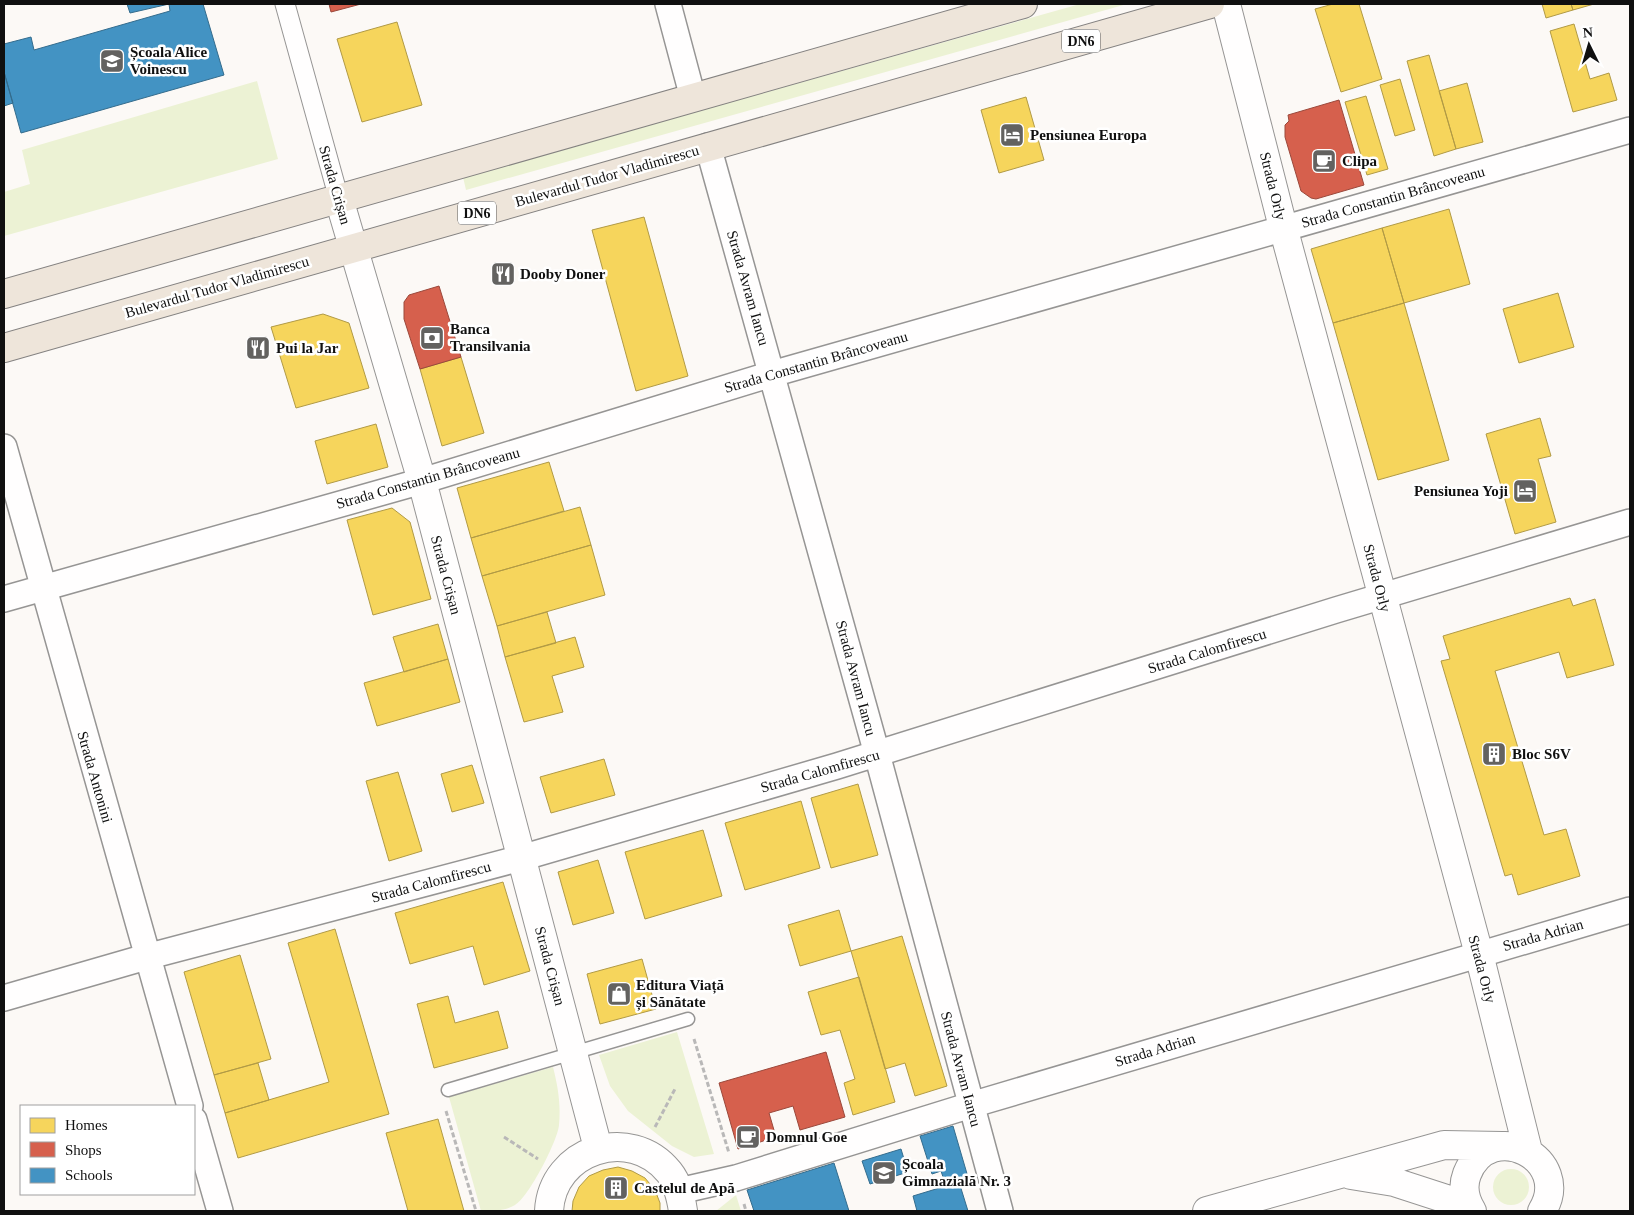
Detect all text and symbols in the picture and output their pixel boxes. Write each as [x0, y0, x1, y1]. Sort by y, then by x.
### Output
north arrow [1564, 20, 1614, 70]
text: N [1582, 25, 1594, 40]
road number: DN6 [1062, 29, 1100, 52]
place label: Școala Alice Voinescu [130, 44, 207, 77]
school or university icon: Școala Alice Voinescu [99, 48, 125, 74]
hotel icon: Pensiunea Europa [999, 122, 1025, 148]
place label: Pensiunea Europa [1030, 127, 1147, 143]
street label: Bulevardul Tudor Vladimirescu [513, 142, 701, 210]
street label: Strada Crișan [315, 144, 354, 227]
cafe icon: Clipa [1311, 148, 1337, 174]
street label: Strada Orly [1257, 150, 1289, 222]
place label: Clipa [1342, 153, 1378, 169]
street label: Strada Constantin Brâncoveanu [1299, 163, 1487, 231]
road number: DN6 [458, 202, 496, 224]
street label: Strada Avram Iancu [724, 229, 772, 348]
street label: Bulevardul Tudor Vladimirescu [123, 253, 311, 321]
restaurant icon: Dooby Doner [490, 261, 516, 287]
place label: Dooby Doner [520, 266, 606, 282]
place label: Banca Transilvania [450, 321, 531, 354]
bank icon: Banca Transilvania [419, 325, 445, 351]
street label: Strada Constantin Brâncoveanu [722, 328, 910, 396]
restaurant icon: Pui la Jar [245, 335, 271, 361]
place label: Pui la Jar [276, 340, 339, 356]
street label: Strada Constantin Brâncoveanu [334, 444, 522, 512]
hotel icon: Pensiunea Yoji [1512, 478, 1538, 504]
place label: Pensiunea Yoji [1414, 483, 1508, 499]
street label: Strada Crișan [427, 534, 464, 617]
street label: Strada Orly [1360, 542, 1394, 614]
street label: Strada Avram Iancu [833, 619, 879, 738]
street label: Strada Calomfirescu [1146, 625, 1269, 677]
street label: Strada Antonini [74, 729, 116, 825]
building icon: Bloc S6V [1481, 741, 1507, 767]
street label: Strada Calomfirescu [759, 746, 882, 796]
place label: Bloc S6V [1512, 746, 1571, 762]
street label: Strada Calomfirescu [370, 858, 493, 906]
street label: Strada Adrian [1501, 916, 1586, 954]
street label: Strada Crișan [531, 925, 568, 1008]
street label: Strada Orly [1465, 933, 1499, 1005]
place label: Editura Viață și Sănătate [636, 977, 724, 1011]
shop icon: Editura Viață și Sănătate [606, 981, 632, 1007]
street label: Strada Avram Iancu [938, 1010, 984, 1129]
street label: Strada Adrian [1113, 1030, 1197, 1070]
legend [20, 1105, 195, 1195]
text: Homes [65, 1117, 108, 1133]
cafe icon: Domnul Goe [735, 1124, 761, 1150]
place label: Domnul Goe [766, 1129, 848, 1145]
text: Shops [65, 1142, 102, 1158]
place label: Școala Gimnazială Nr. 3 [902, 1156, 1011, 1189]
school or university icon: Școala Gimnazială Nr. 3 [871, 1160, 897, 1186]
text: Schools [65, 1167, 113, 1183]
building icon: Castelul de Apă [603, 1175, 629, 1201]
place label: Castelul de Apă [634, 1180, 735, 1196]

